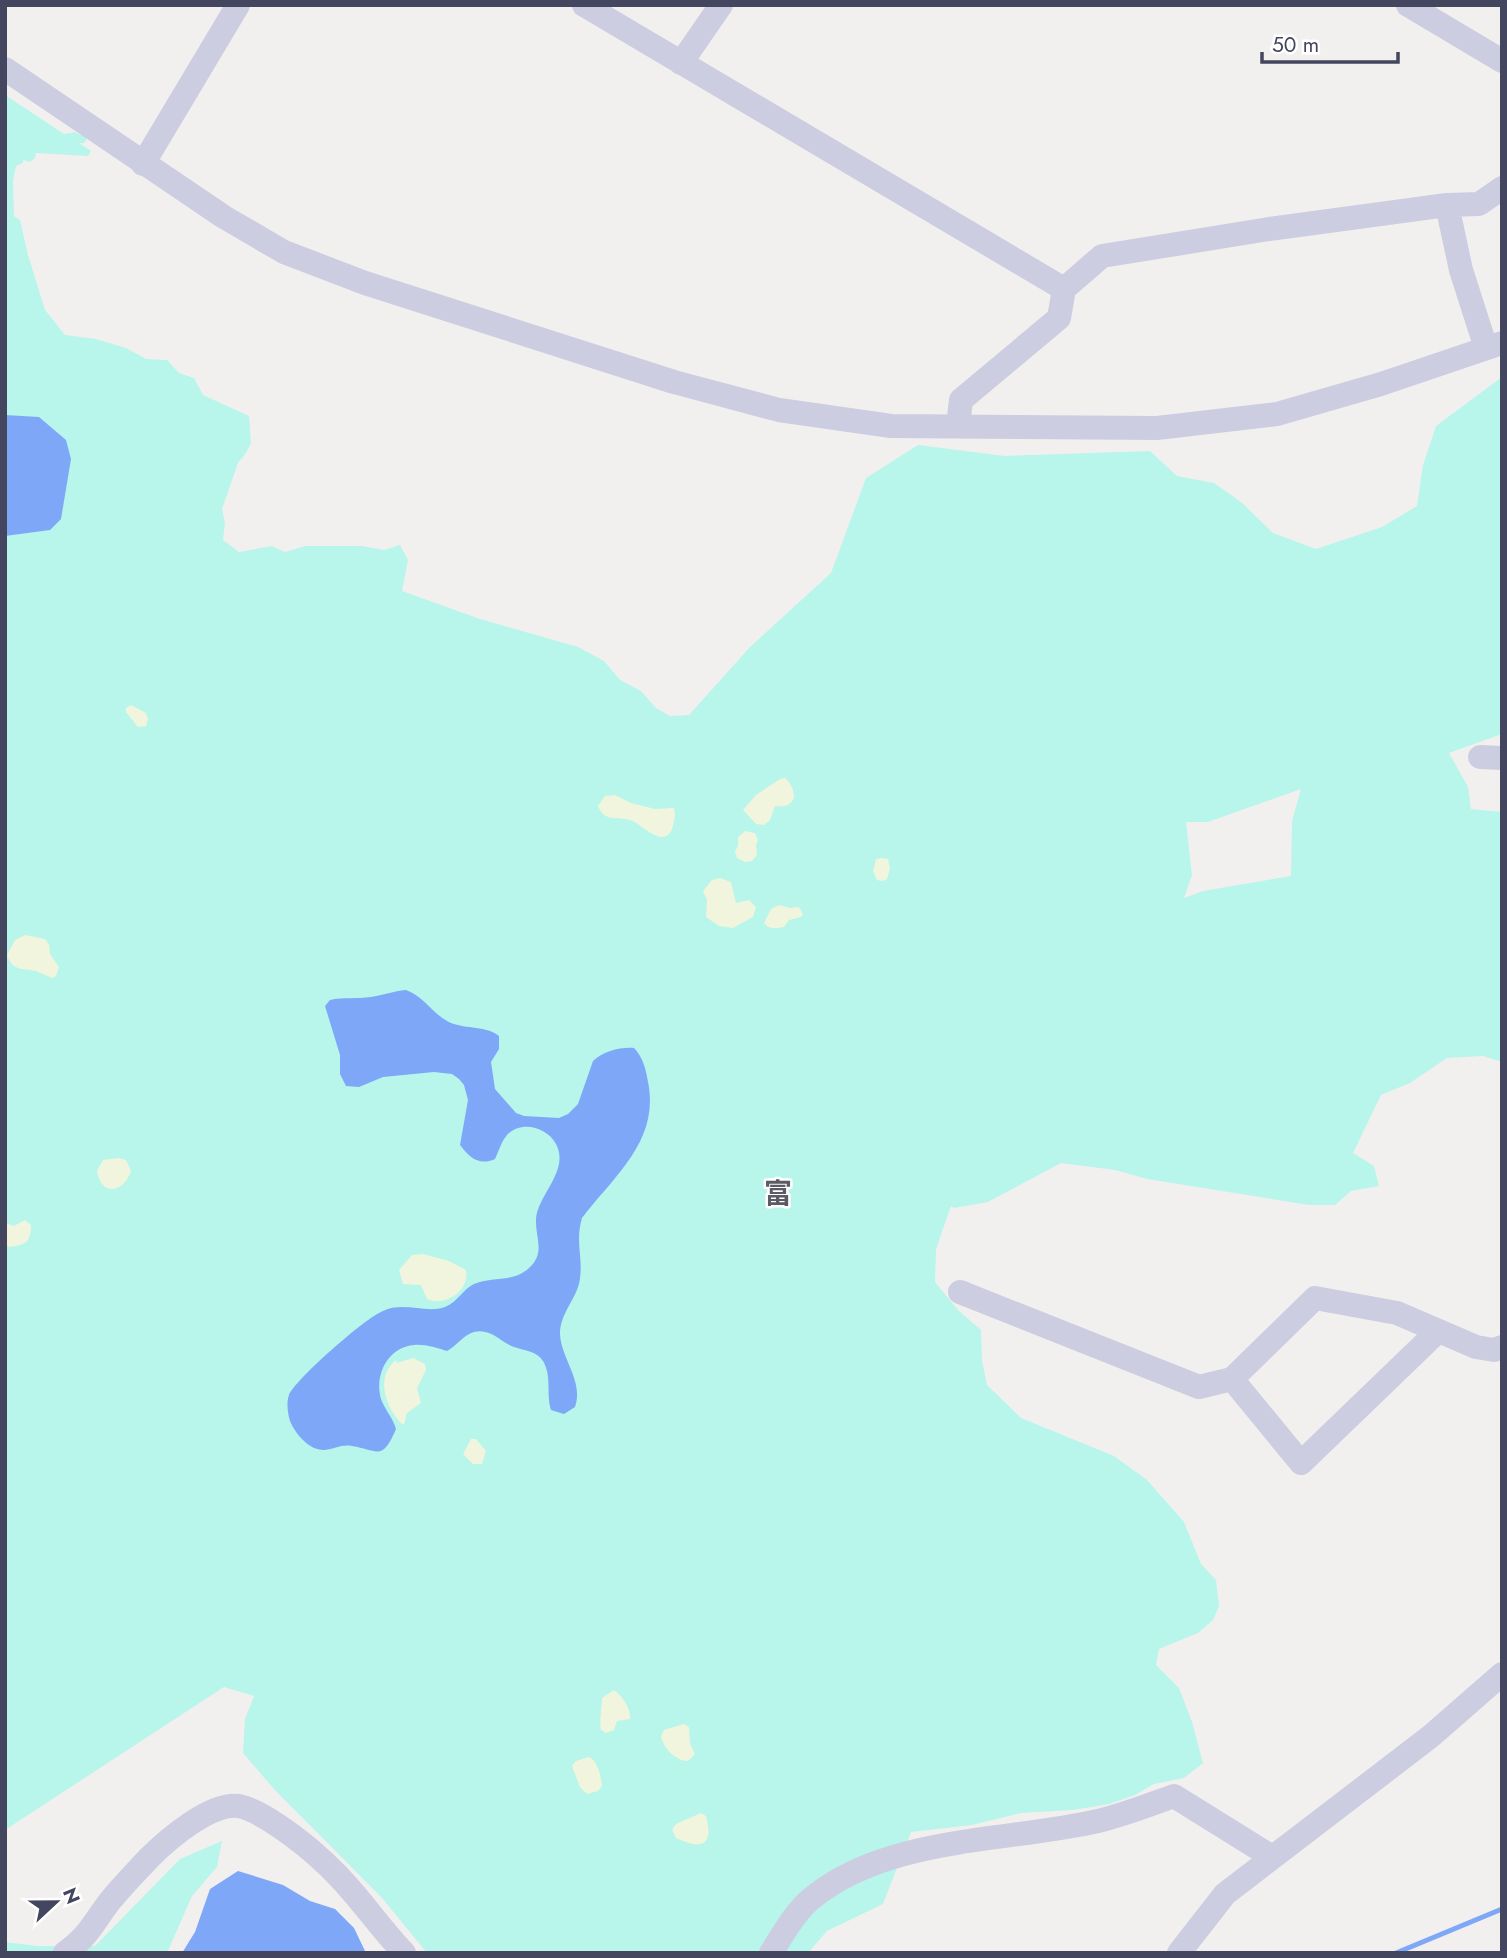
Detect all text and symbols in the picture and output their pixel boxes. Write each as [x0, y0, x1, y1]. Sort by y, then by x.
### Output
scale bar [1262, 21, 1398, 65]
text: 50 m [1272, 30, 1319, 60]
district label: 富 [764, 1173, 792, 1214]
north arrow [21, 1867, 91, 1937]
text: N [56, 1884, 87, 1908]

